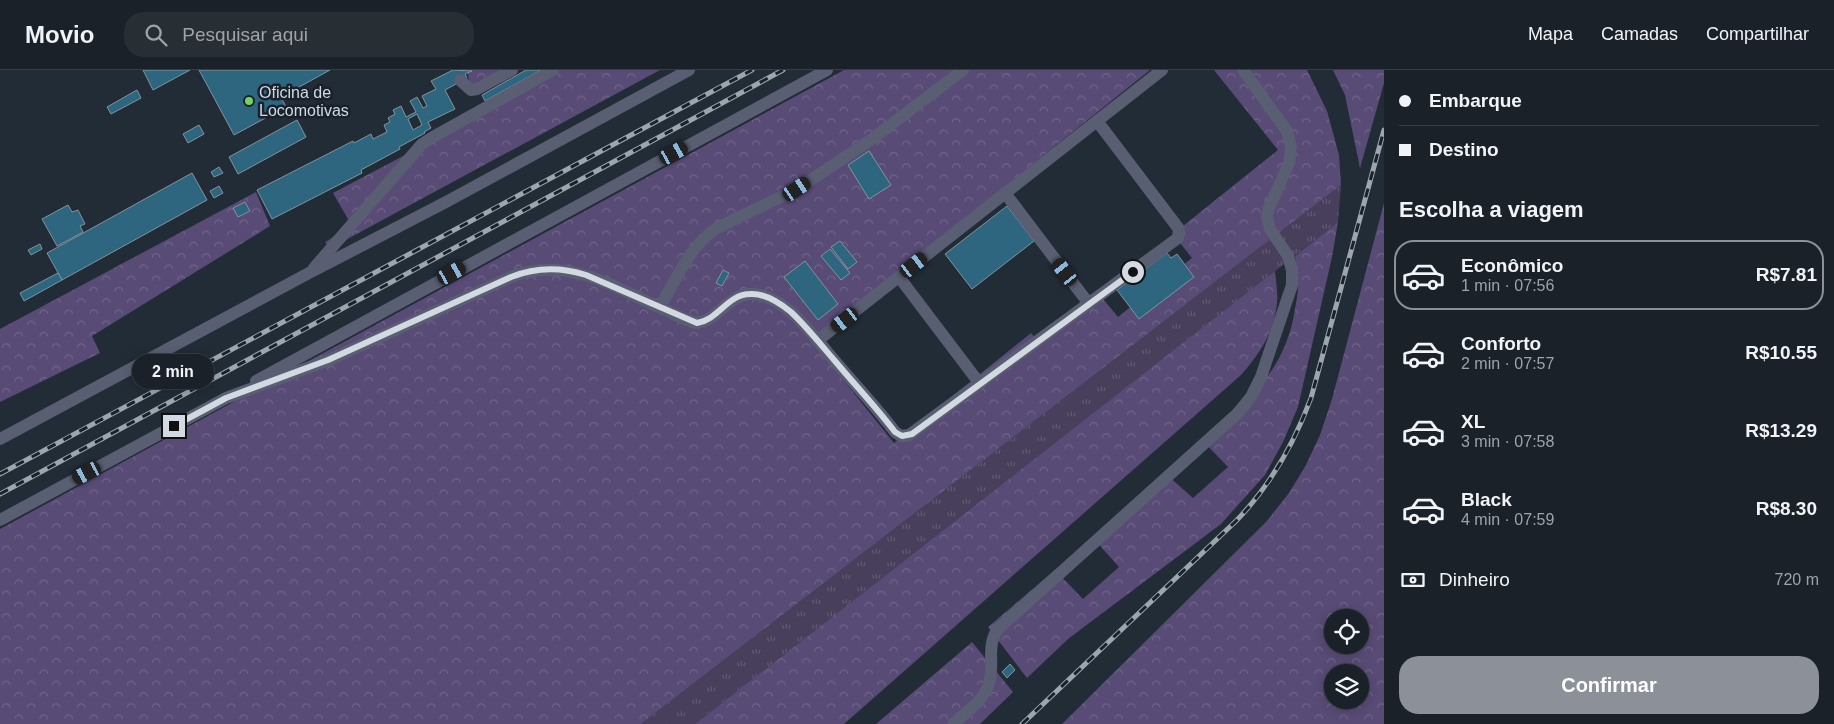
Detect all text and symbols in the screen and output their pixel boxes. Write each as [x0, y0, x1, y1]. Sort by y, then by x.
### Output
search box [124, 12, 474, 57]
text: Movio [25, 21, 94, 48]
icon: search [142, 21, 170, 49]
text: Pesquisar aqui [182, 24, 308, 45]
text: Mapa [1528, 24, 1573, 44]
text: Camadas [1601, 24, 1678, 44]
text: Compartilhar [1706, 24, 1809, 44]
place label: Oficina de Locomotivas [259, 84, 349, 119]
text: Embarque [1429, 90, 1522, 111]
marker: Oficina de Locomotivas [243, 95, 255, 107]
car [657, 139, 690, 167]
text: Destino [1429, 139, 1499, 160]
car [780, 174, 813, 204]
text: Escolha a viagem [1399, 197, 1584, 222]
car [897, 250, 930, 280]
icon: car [1401, 253, 1446, 298]
text: Econômico [1461, 255, 1563, 276]
car [1049, 256, 1080, 288]
car [435, 259, 468, 287]
route start [1122, 261, 1144, 283]
text: R$7.81 [1756, 264, 1817, 285]
text: 1 min · 07:56 [1461, 277, 1554, 294]
car [828, 305, 861, 335]
icon: car [1401, 331, 1446, 376]
text: Conforto [1461, 333, 1541, 354]
text: R$10.55 [1745, 342, 1817, 363]
callout: 2 min [133, 354, 215, 388]
text: 2 min · 07:57 [1461, 355, 1554, 372]
text: 2 min [152, 363, 194, 380]
icon: car [1401, 409, 1446, 454]
text: XL [1461, 411, 1485, 432]
route end [163, 415, 185, 437]
text: R$13.29 [1745, 420, 1817, 441]
text: 3 min · 07:58 [1461, 433, 1554, 450]
car [70, 459, 103, 487]
icon: car [1401, 487, 1446, 532]
text: Black [1461, 489, 1512, 510]
text: R$8.30 [1756, 498, 1817, 519]
text: 4 min · 07:59 [1461, 511, 1554, 528]
icon: cash [1399, 566, 1427, 594]
text: Dinheiro [1439, 569, 1510, 590]
text: 720 m [1775, 571, 1819, 588]
map controls [1324, 609, 1369, 709]
button: locate [1324, 609, 1369, 654]
button: Confirmar [1399, 656, 1819, 714]
button: layers [1324, 664, 1369, 709]

